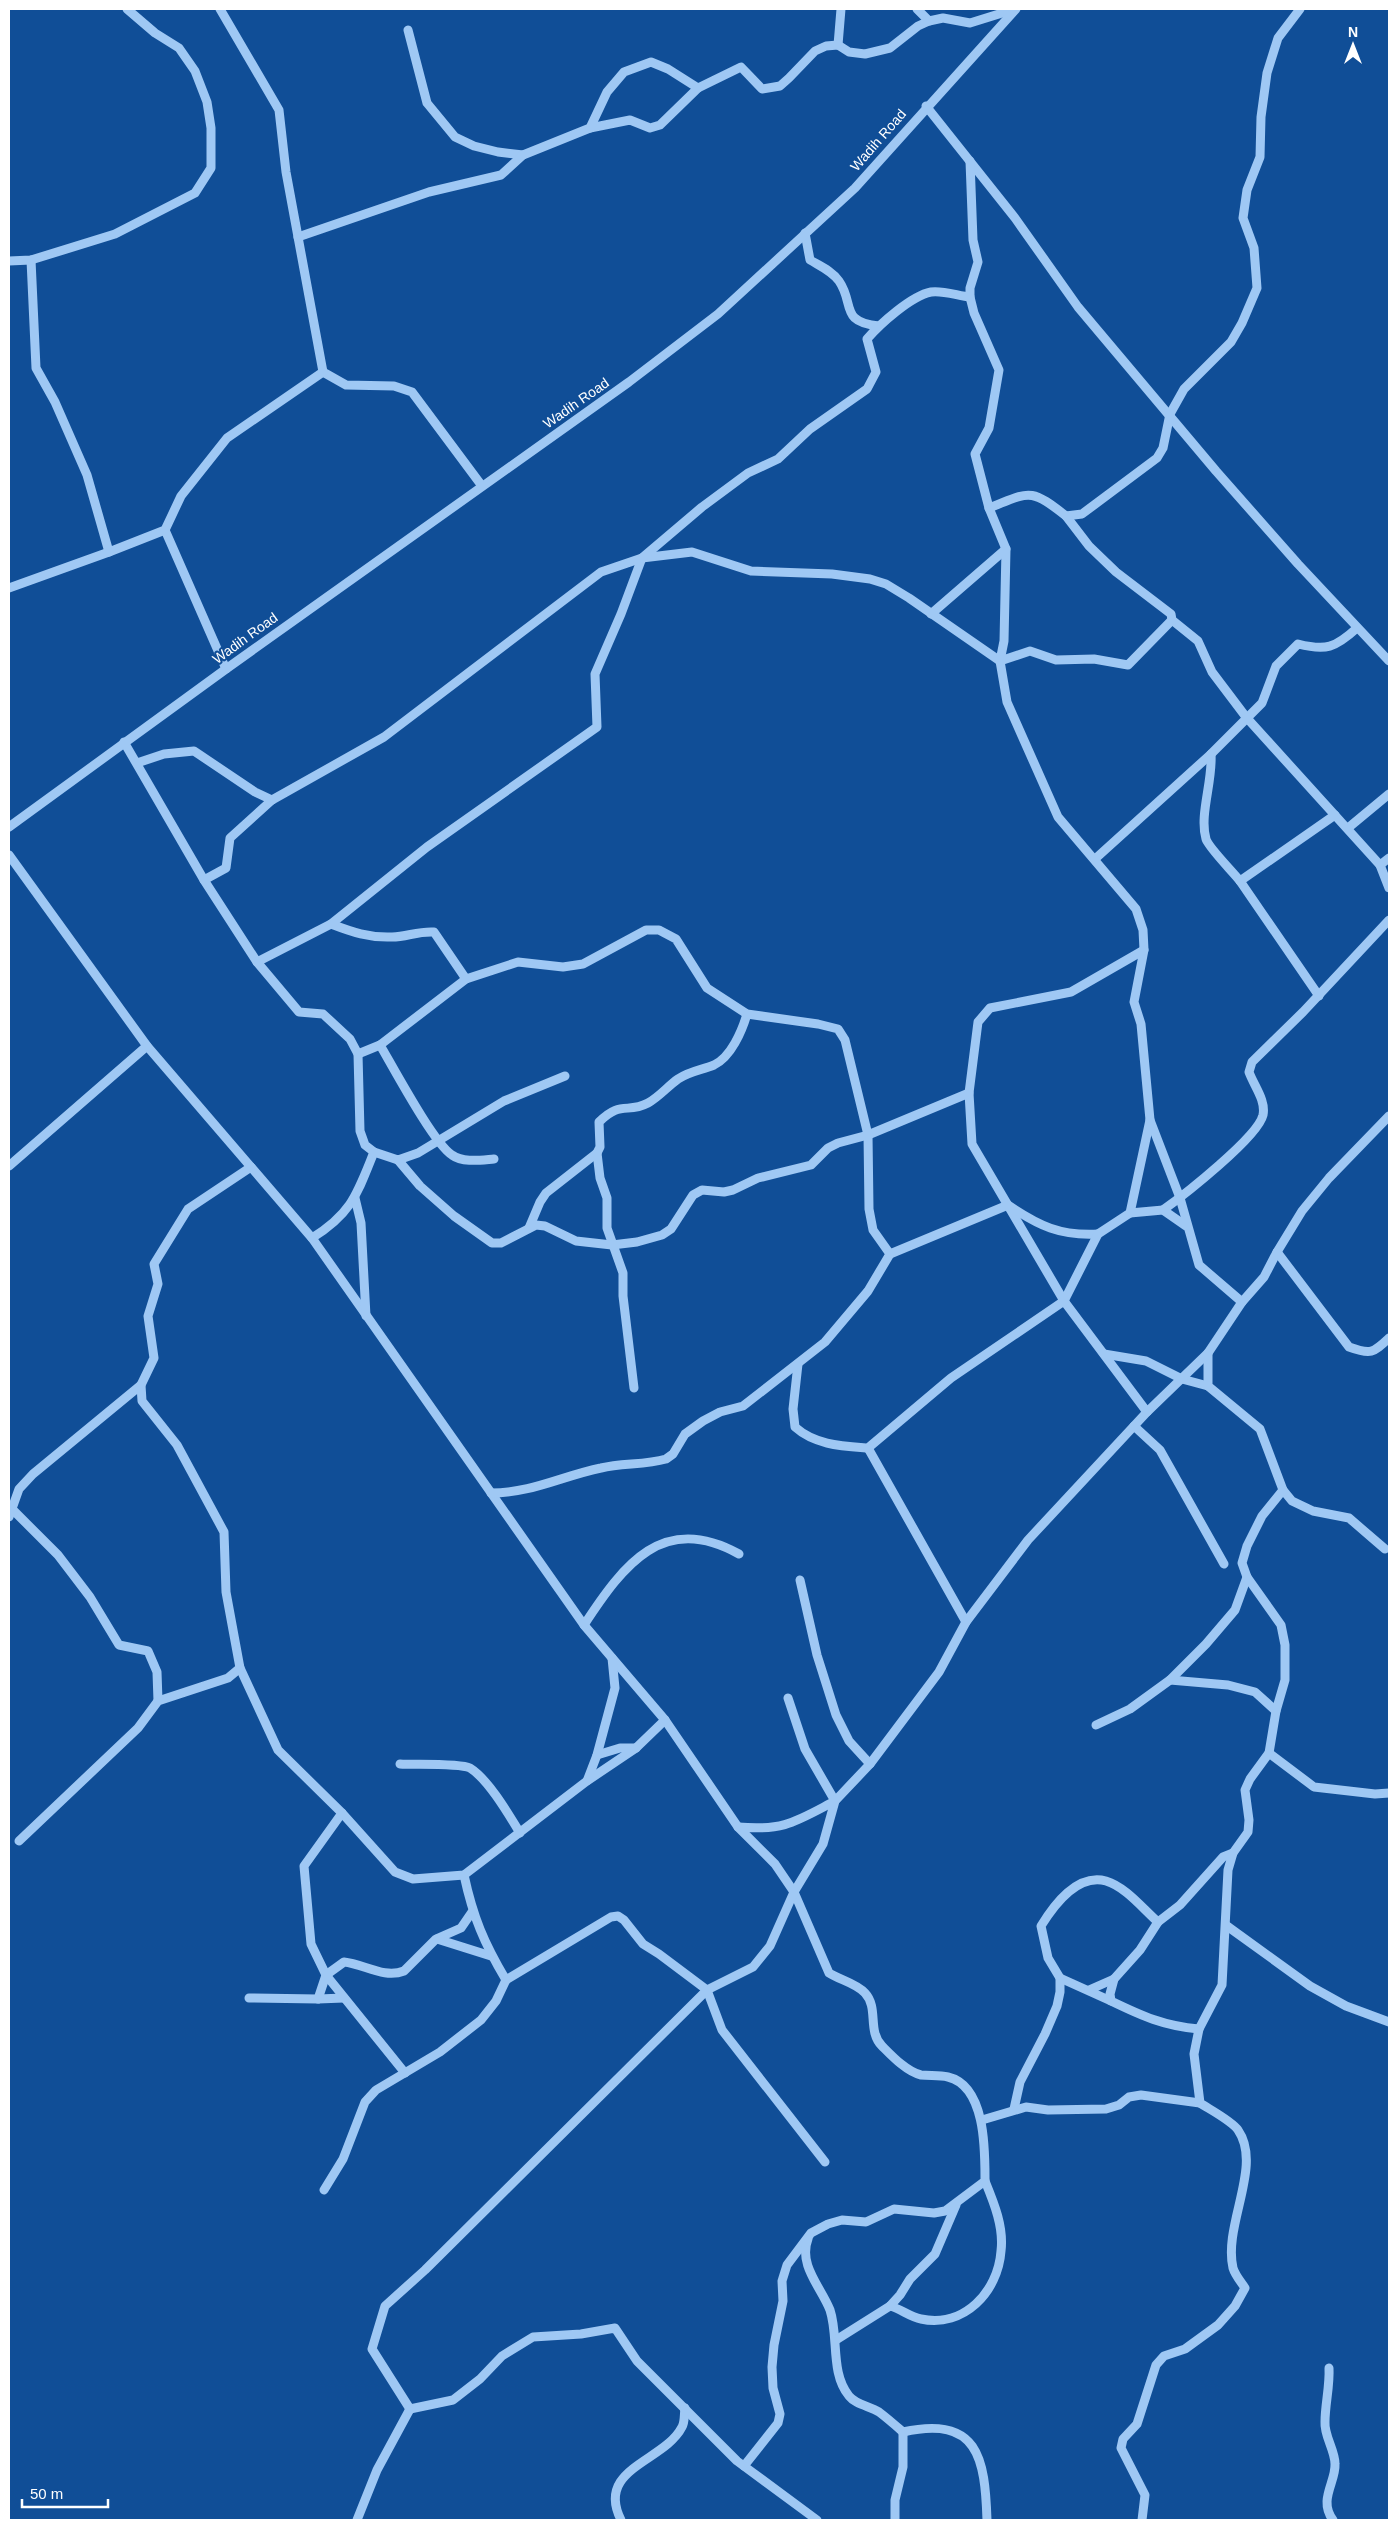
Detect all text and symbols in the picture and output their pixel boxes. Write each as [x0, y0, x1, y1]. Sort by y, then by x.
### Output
north arrow [1328, 20, 1378, 70]
text: N [1348, 24, 1358, 40]
street label: Wadih Road [847, 106, 909, 174]
street label: Wadih Road [540, 374, 612, 432]
street label: Wadih Road [209, 609, 281, 667]
scale bar [22, 2476, 109, 2508]
text: 50 m [30, 2485, 63, 2502]

